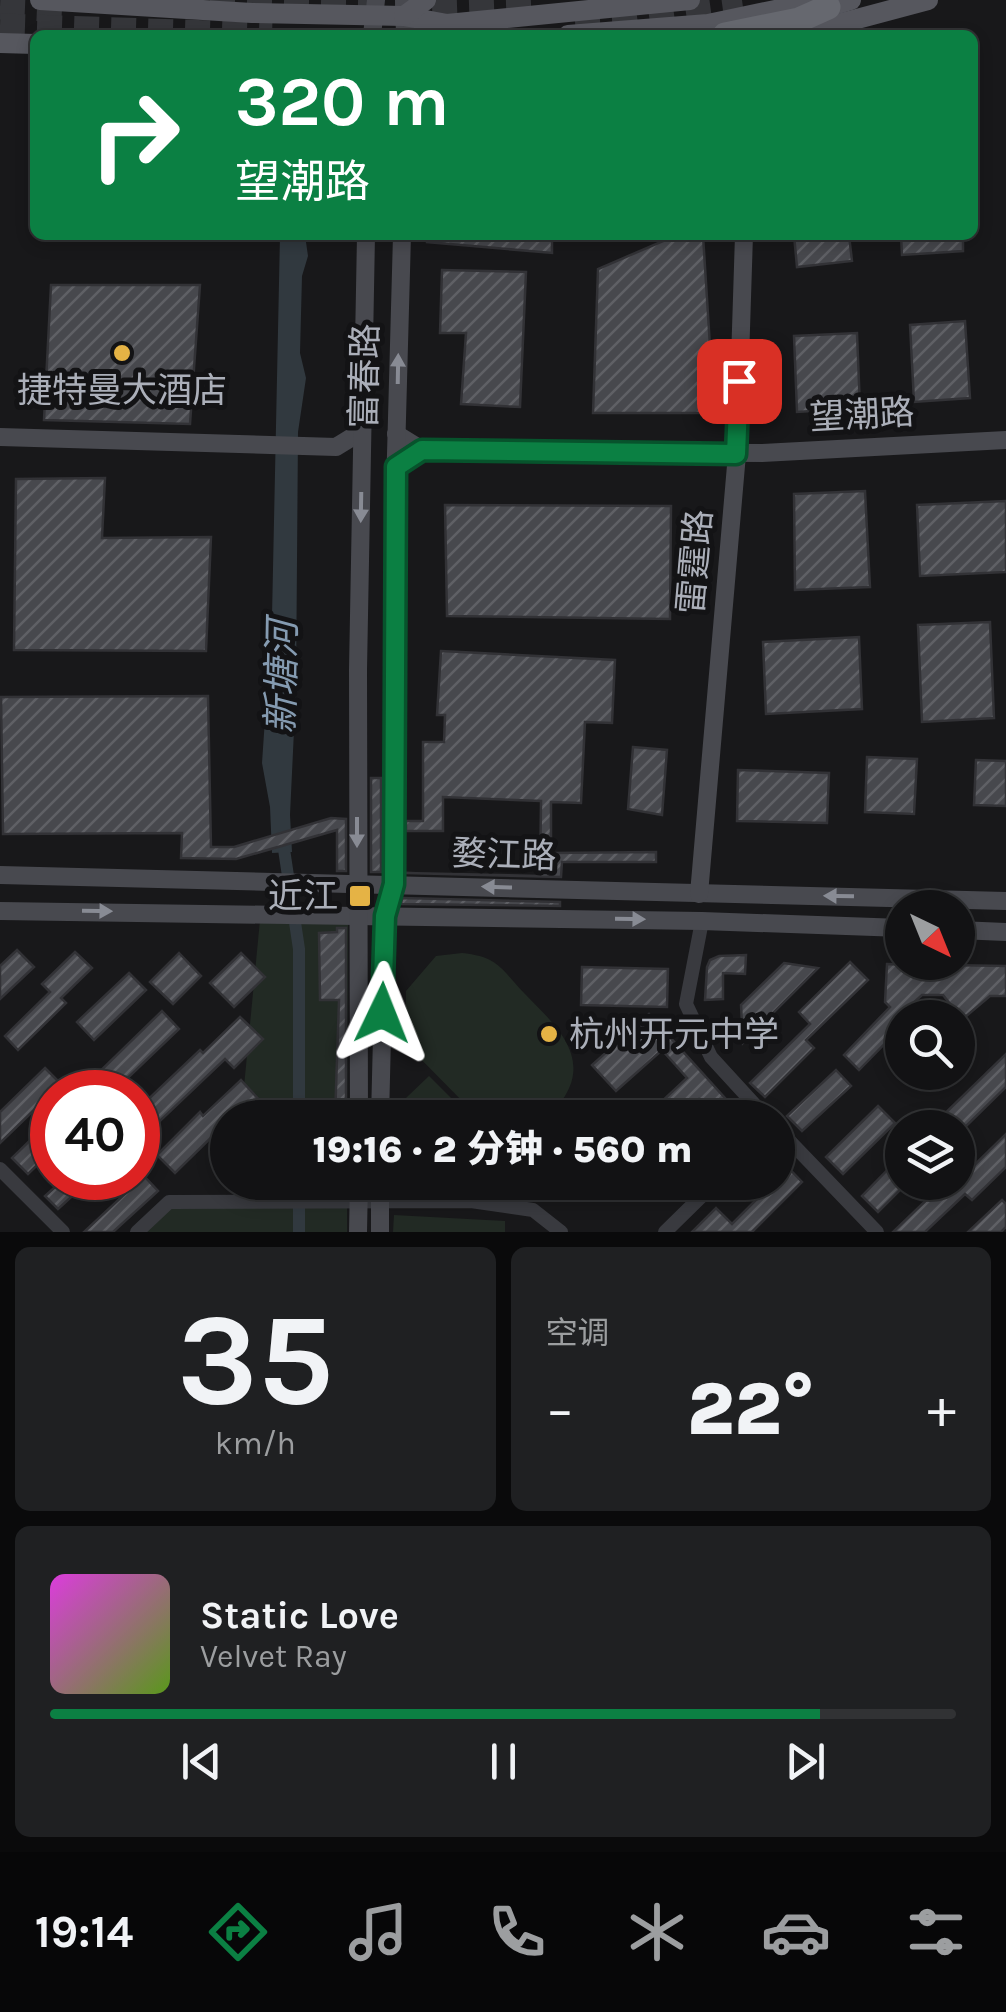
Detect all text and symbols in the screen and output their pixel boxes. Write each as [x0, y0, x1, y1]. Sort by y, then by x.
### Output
text: 320 m [235, 61, 449, 143]
icon: right [70, 70, 200, 200]
text: 望潮路 [235, 156, 370, 208]
street label: 富春路 [344, 323, 386, 429]
pin [697, 339, 782, 424]
marker: 捷特曼大酒店 [111, 342, 133, 364]
one-way arrow [391, 353, 407, 385]
icon: arrive [712, 354, 767, 409]
place label: 捷特曼大酒店 [17, 370, 227, 411]
street label: 望潮路 [808, 392, 916, 438]
one-way arrow [353, 492, 369, 524]
street label: 雷霆路 [670, 508, 720, 616]
water label: 新塘河 [259, 613, 306, 734]
one-way arrow [349, 817, 365, 849]
street label: 婺江路 [451, 833, 557, 877]
place label: 近江 [268, 876, 338, 917]
one-way arrow [480, 879, 512, 895]
marker: 近江 [347, 883, 373, 909]
one-way arrow [822, 887, 854, 903]
north arrow [885, 890, 975, 980]
map controls [885, 890, 975, 1200]
one-way arrow [82, 903, 114, 919]
one-way arrow [614, 912, 646, 928]
position arrow [330, 961, 434, 1065]
button: search [885, 1000, 975, 1090]
place label: 杭州开元中学 [569, 1014, 779, 1055]
marker: 杭州开元中学 [538, 1023, 560, 1045]
speed limit sign: 40 [30, 1070, 160, 1200]
button: layers [885, 1110, 975, 1200]
text: 19:16 · 2 分钟 · 560 m [313, 1127, 692, 1172]
text: 35 [177, 1284, 334, 1436]
text: 空调 [546, 1315, 610, 1352]
text: 22° [687, 1365, 815, 1453]
text: − [546, 1377, 574, 1441]
text: + [927, 1377, 956, 1441]
text: km/h [215, 1425, 296, 1462]
text: Static Love [200, 1593, 399, 1638]
text: Velvet Ray [200, 1638, 347, 1675]
icon: previous [174, 1734, 229, 1789]
icon: pause [476, 1734, 531, 1789]
icon: next [778, 1734, 833, 1789]
icon: directions [203, 1897, 273, 1967]
icon: music [343, 1897, 413, 1967]
icon: phone [482, 1897, 552, 1967]
icon: climate [622, 1897, 692, 1967]
icon: car [761, 1897, 831, 1967]
icon: filters [901, 1897, 971, 1967]
text: 19:14 [35, 1906, 133, 1958]

